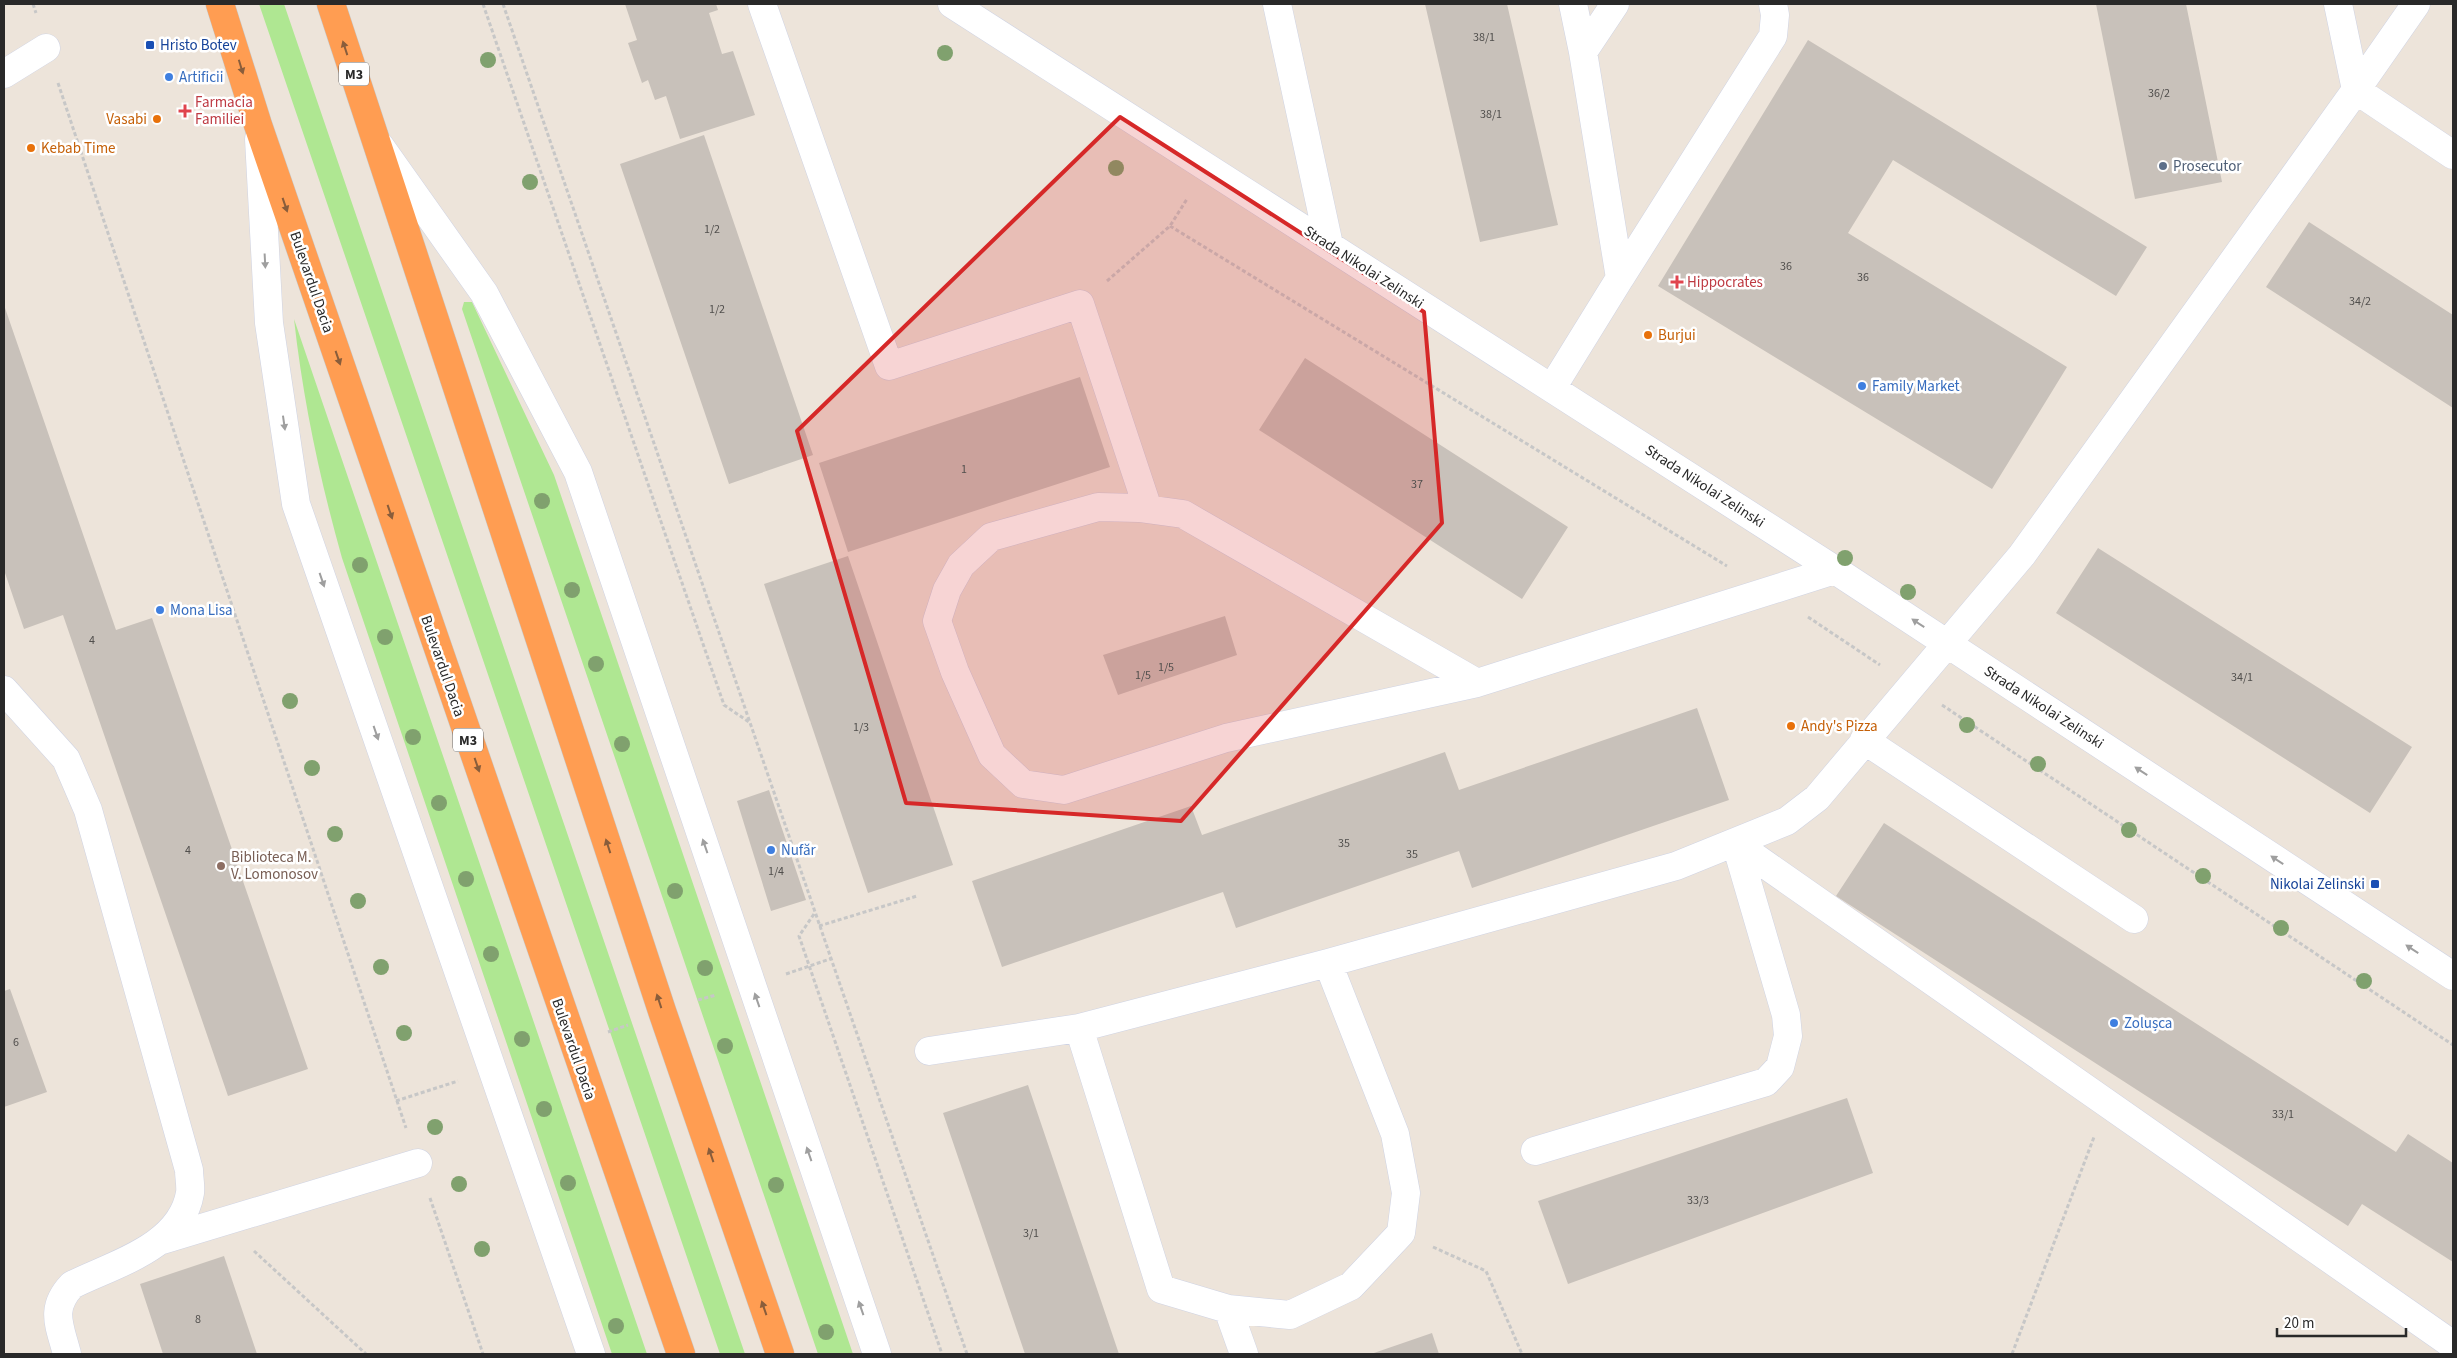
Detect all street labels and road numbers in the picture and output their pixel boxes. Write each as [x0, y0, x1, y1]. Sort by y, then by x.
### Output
road number: M3 [339, 62, 369, 86]
street label: Strada Nikolai Zelinski [1300, 221, 1428, 314]
street label: Bulevardul Dacia [284, 229, 339, 336]
street label: Strada Nikolai Zelinski [1641, 440, 1769, 533]
street label: Bulevardul Dacia [415, 613, 470, 720]
street label: Strada Nikolai Zelinski [1980, 661, 2108, 754]
road number: M3 [453, 728, 483, 752]
street label: Bulevardul Dacia [546, 996, 601, 1103]

